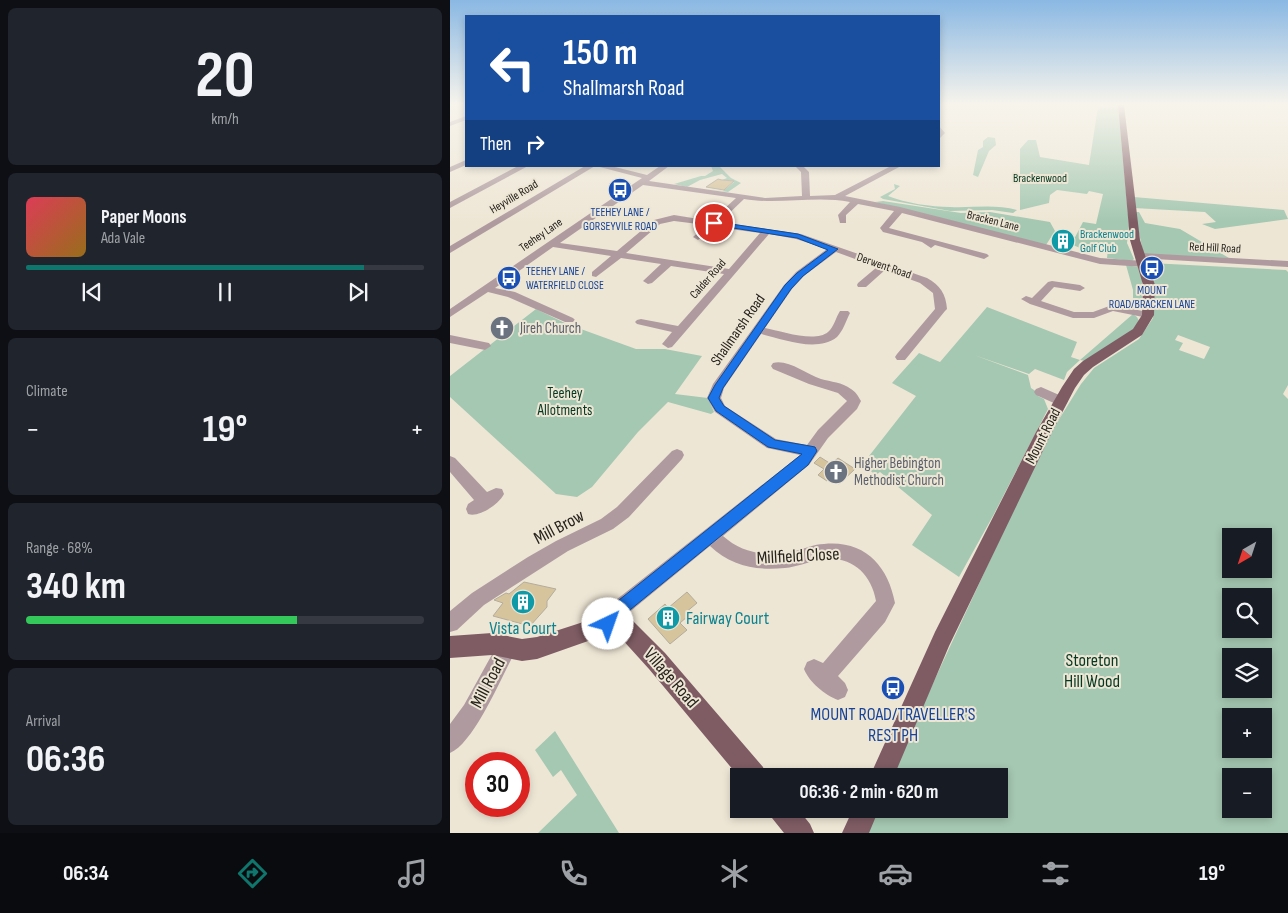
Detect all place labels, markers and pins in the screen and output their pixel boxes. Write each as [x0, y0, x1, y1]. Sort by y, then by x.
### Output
bus stop icon: TEEHEY LANE / GORSEYVILE ROAD [607, 177, 633, 203]
pin [693, 202, 735, 244]
place label: TEEHEY LANE / GORSEYVILE ROAD [583, 205, 657, 234]
place label: Brackenwood Golf Club [1080, 227, 1134, 256]
building icon: Brackenwood Golf Club [1050, 228, 1076, 254]
bus stop icon: MOUNT ROAD/BRACKEN LANE [1139, 255, 1165, 281]
place label: TEEHEY LANE / WATERFIELD CLOSE [526, 264, 604, 293]
bus stop icon: TEEHEY LANE / WATERFIELD CLOSE [496, 265, 522, 291]
place label: MOUNT ROAD/BRACKEN LANE [1109, 283, 1195, 312]
church icon: Jireh Church [489, 315, 515, 341]
place label: Jireh Church [519, 319, 581, 338]
place label: Higher Bebington Methodist Church [854, 454, 944, 490]
church icon: Higher Bebington Methodist Church [823, 459, 849, 485]
building icon: Vista Court [510, 589, 536, 615]
building icon: Fairway Court [655, 605, 681, 631]
place label: Fairway Court [686, 608, 770, 629]
place label: Vista Court [489, 618, 557, 639]
bus stop icon: MOUNT ROAD/TRAVELLER'S REST PH [880, 675, 906, 701]
place label: MOUNT ROAD/TRAVELLER'S REST PH [811, 704, 976, 746]

